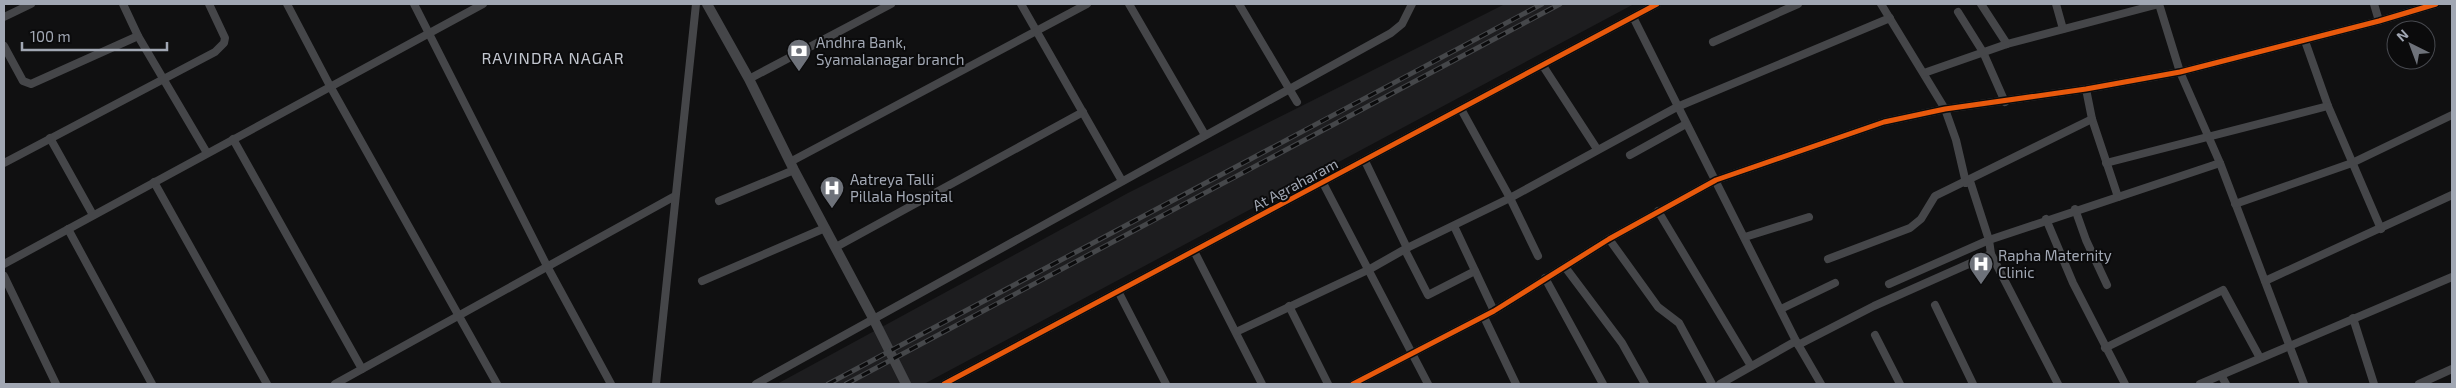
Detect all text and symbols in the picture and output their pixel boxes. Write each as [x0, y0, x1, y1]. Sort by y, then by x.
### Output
scale bar [22, 20, 168, 52]
north arrow [2386, 20, 2436, 70]
text: N [2393, 25, 2411, 45]
text: 100 m [30, 27, 71, 45]
place label: Andhra Bank, Syamalanagar branch [816, 33, 965, 68]
bank icon: Andhra Bank, Syamalanagar branch [786, 38, 812, 72]
district label: RAVINDRA NAGAR [481, 48, 625, 67]
street label: At Agraharam [1249, 154, 1341, 214]
place label: Aatreya Talli Pillala Hospital [850, 170, 953, 205]
hospital icon: Aatreya Talli Pillala Hospital [819, 175, 845, 209]
place label: Rapha Maternity Clinic [1998, 246, 2112, 281]
hospital icon: Rapha Maternity Clinic [1968, 251, 1994, 285]

